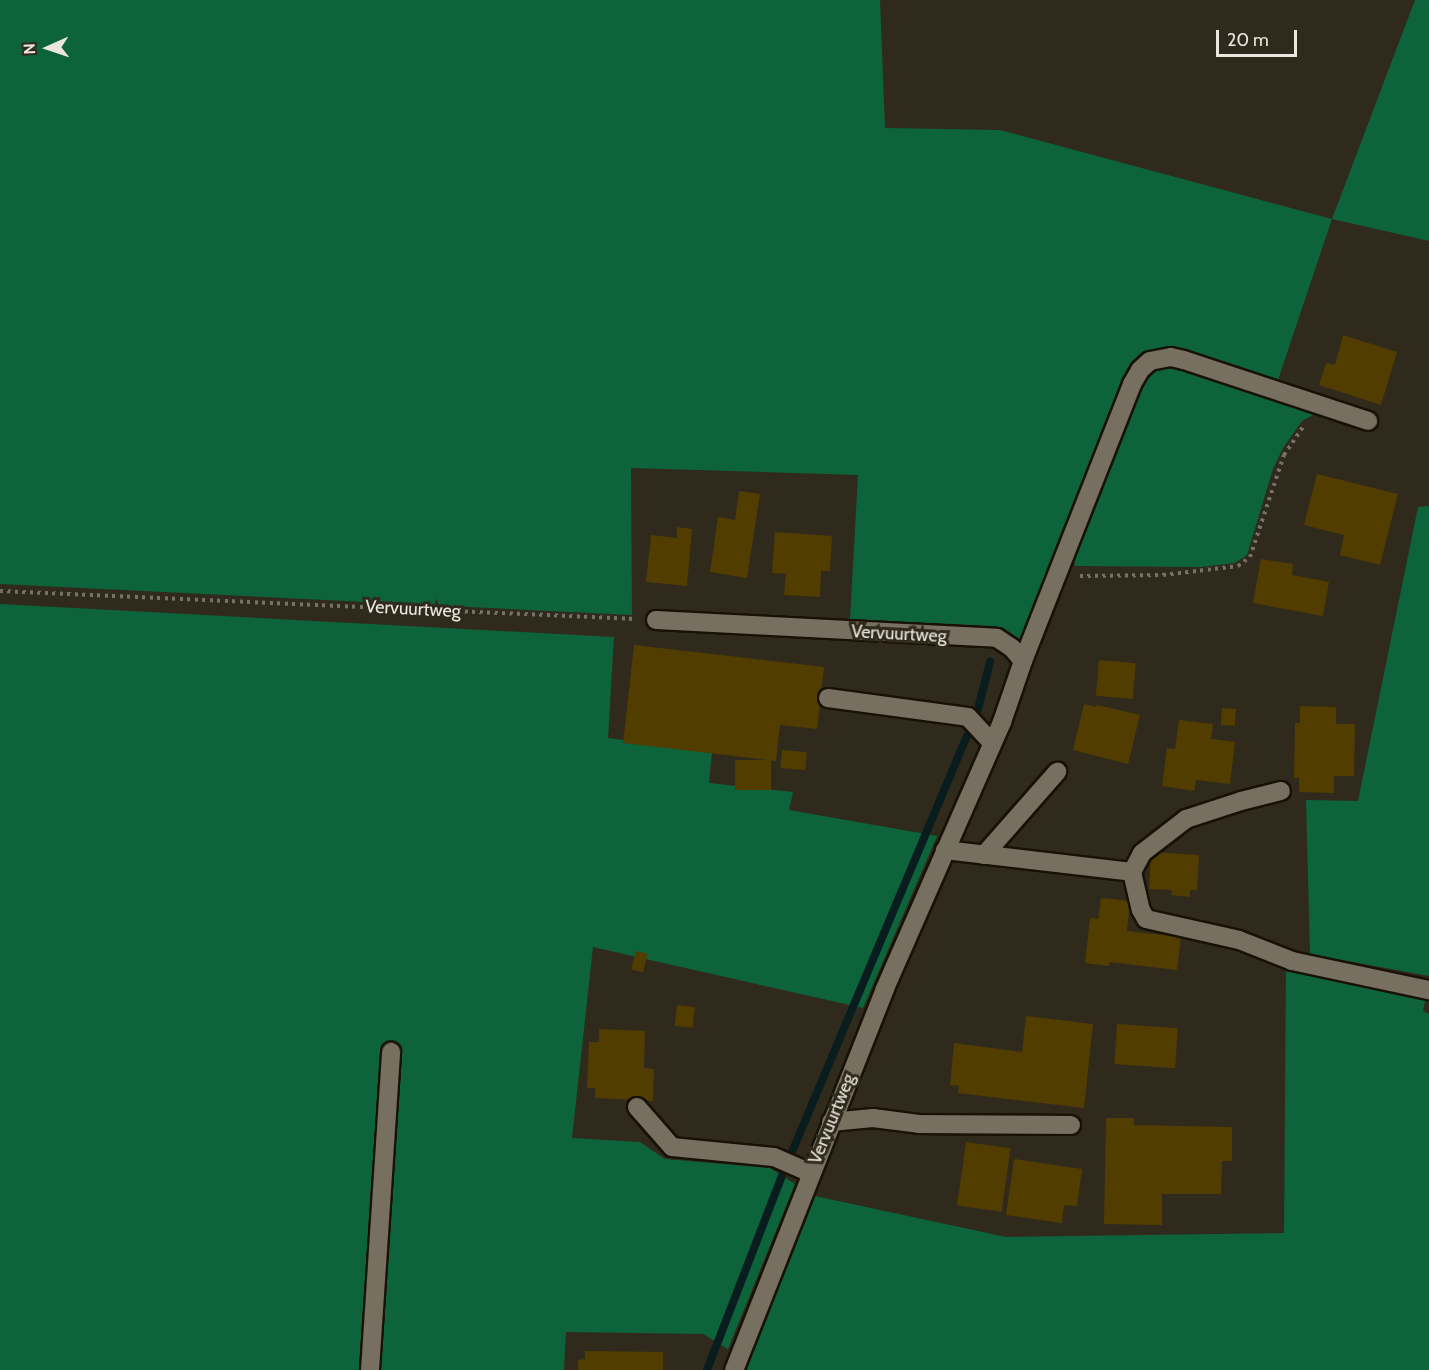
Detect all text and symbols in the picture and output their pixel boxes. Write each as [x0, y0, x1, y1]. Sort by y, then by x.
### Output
north arrow [18, 18, 78, 78]
scale bar [1219, 18, 1300, 56]
text: 20 m [1227, 29, 1269, 51]
text: N [20, 43, 39, 55]
street label: Vervuurtweg [365, 596, 461, 622]
street label: Vervuurtweg [851, 621, 947, 647]
street label: Vervuurtweg [804, 1071, 860, 1167]

